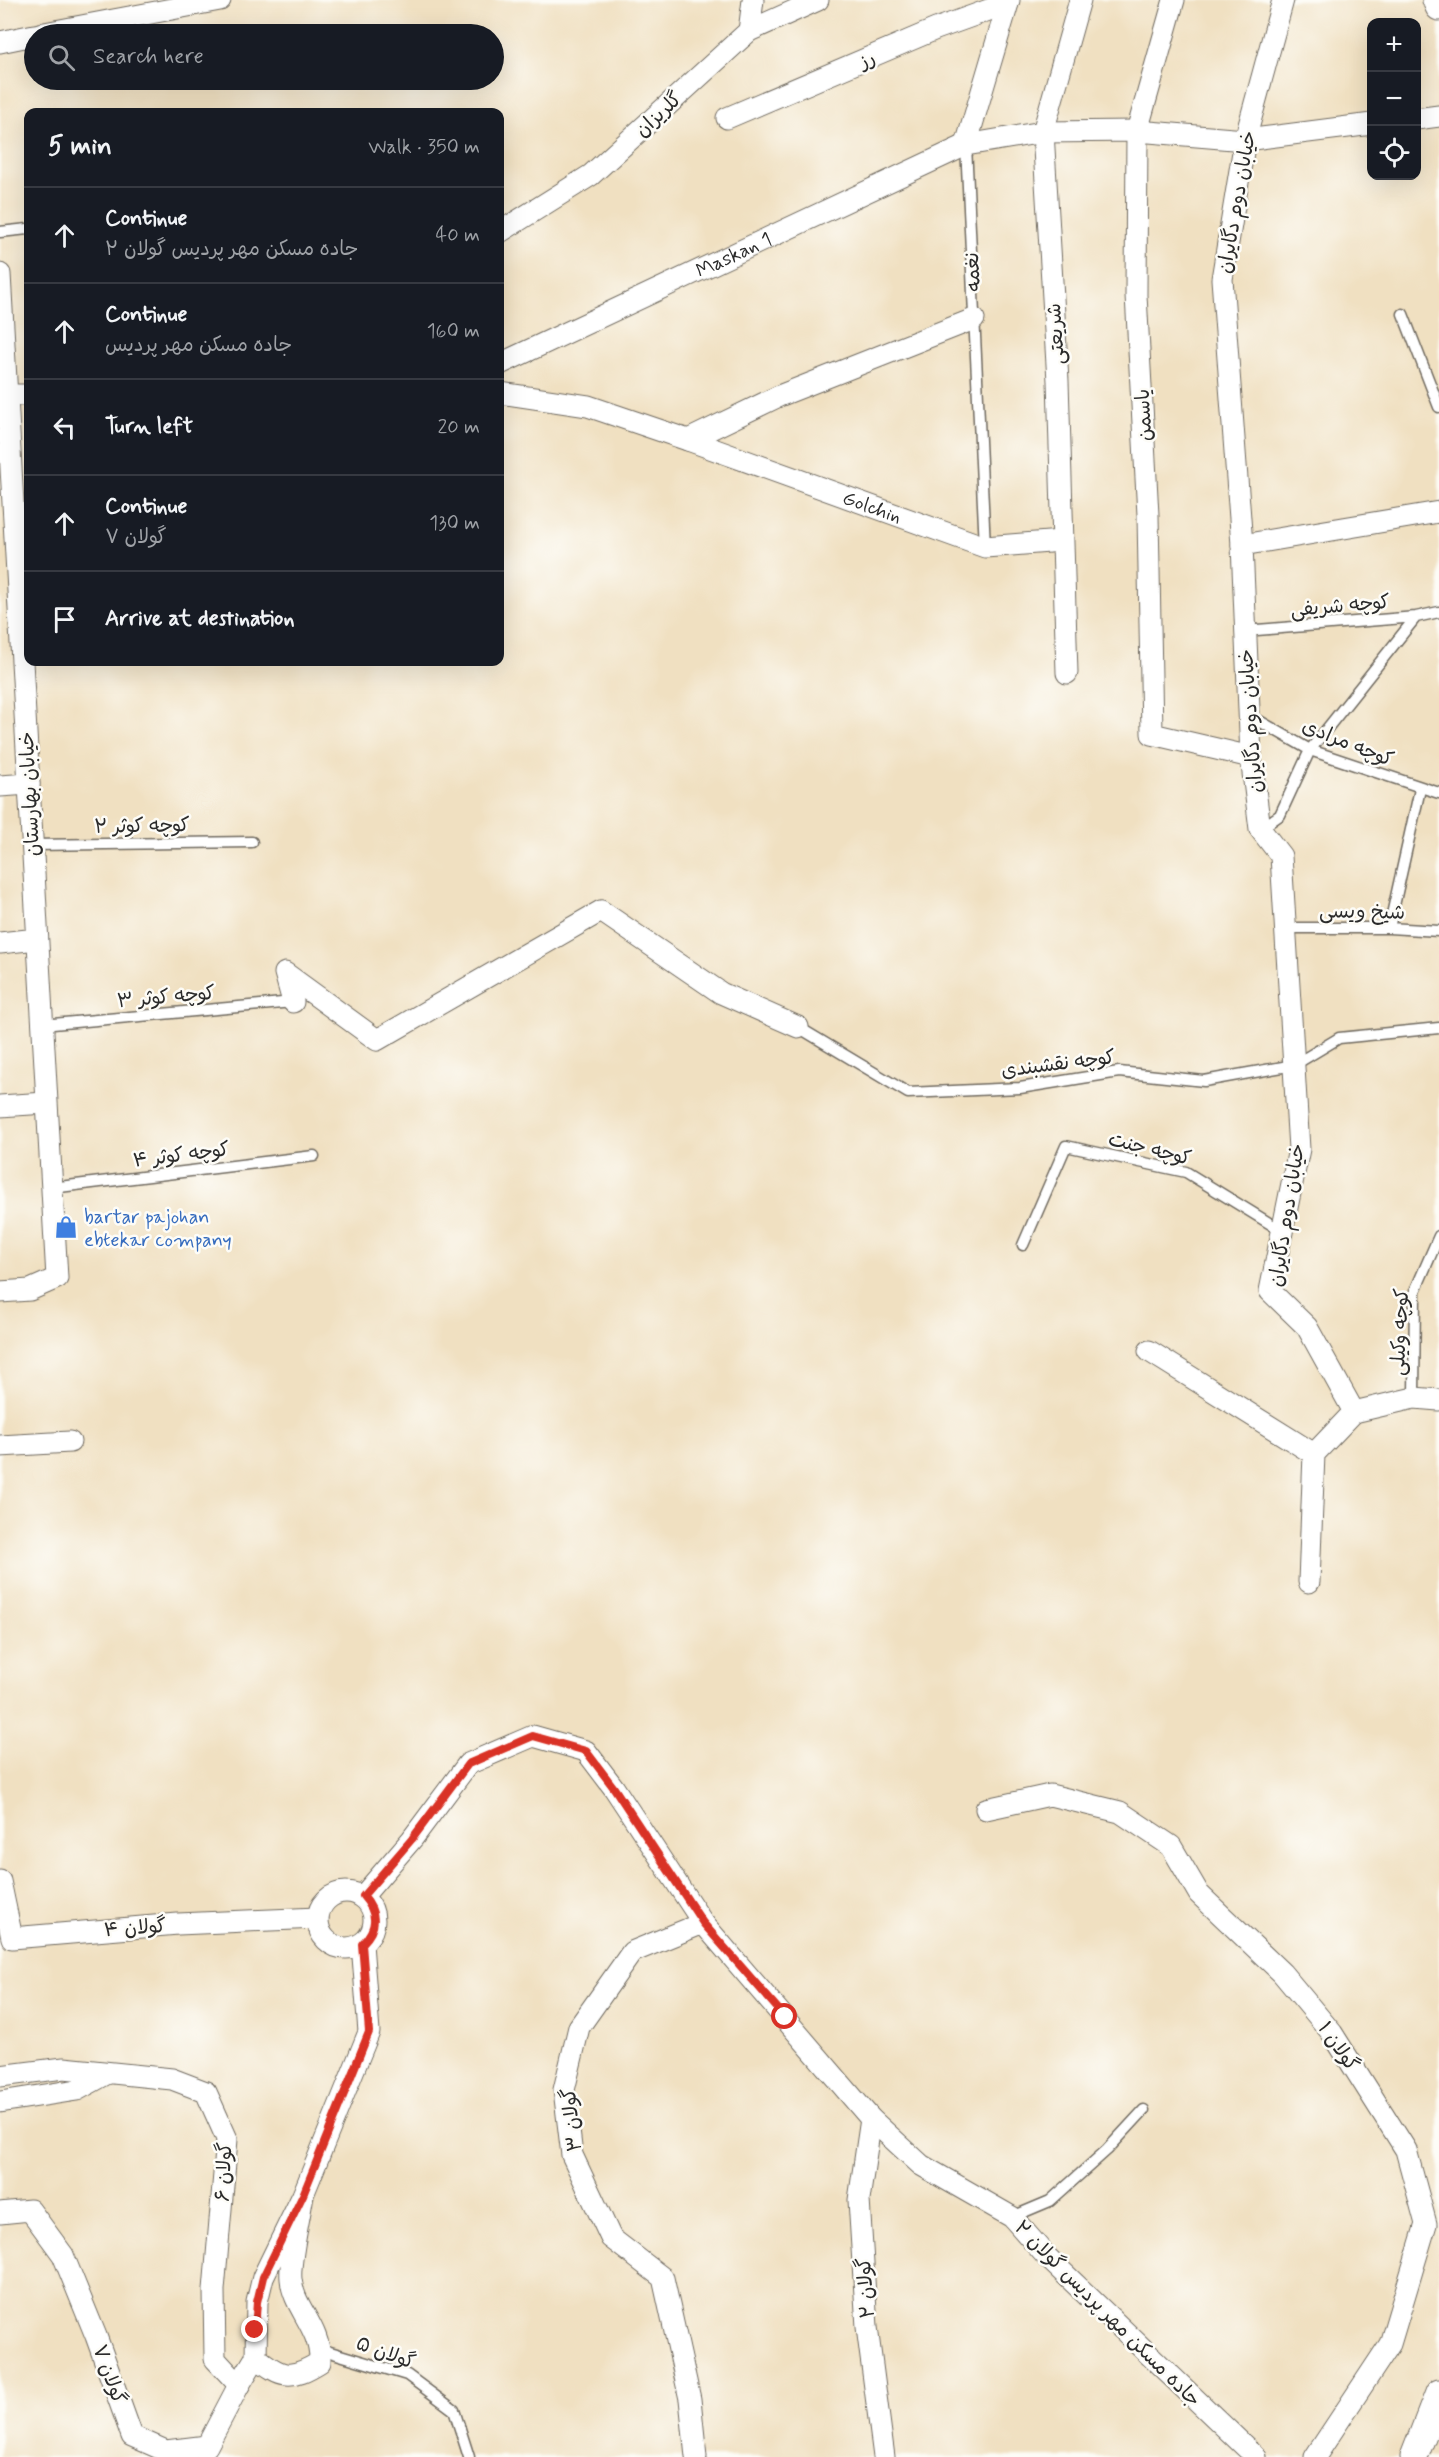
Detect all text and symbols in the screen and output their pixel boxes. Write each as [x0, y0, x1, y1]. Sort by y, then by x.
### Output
map controls [1367, 18, 1421, 180]
button: + [1367, 18, 1421, 72]
search box [24, 24, 504, 90]
icon: search [45, 41, 78, 74]
text: Search here [93, 43, 204, 71]
street label: رز [853, 45, 880, 77]
button: − [1367, 72, 1421, 126]
street label: گلریزان [630, 86, 688, 144]
button: locate [1367, 126, 1421, 180]
street label: خیابان دوم دگایران [1212, 129, 1264, 276]
text: 5 min [48, 130, 112, 164]
text: Walk · 350 m [368, 134, 480, 161]
text: Continue [105, 205, 187, 233]
icon: ahead [48, 219, 81, 252]
text: 40 m [436, 222, 480, 249]
street label: Maskan 1 [692, 226, 777, 285]
text: جاده مسکن مهر پردیس گولان ۲ [105, 236, 359, 263]
street label: نغمه [959, 252, 988, 292]
text: Continue [105, 301, 187, 329]
street label: شریعتی [1041, 302, 1072, 365]
icon: ahead [48, 315, 81, 348]
text: 160 m [427, 318, 480, 345]
text: جاده مسکن مهر پردیس [105, 332, 292, 359]
street label: یاسمن [1130, 388, 1159, 442]
icon: left [48, 411, 81, 444]
text: Turn left [105, 413, 193, 441]
text: 20 m [437, 414, 480, 441]
street label: Golchin [839, 485, 905, 531]
text: Continue [105, 493, 187, 521]
icon: ahead [48, 507, 81, 540]
text: 130 m [429, 510, 480, 537]
text: گولان ۷ [105, 524, 167, 551]
street label: کوچه شریفی [1289, 589, 1391, 624]
icon: arrive [48, 603, 81, 636]
text: Arrive at destination [105, 605, 295, 633]
street label: خیابان دوم دگایران [1233, 648, 1271, 794]
street label: کوچه مرادی [1298, 713, 1397, 774]
street label: خیابان بهارستان [14, 731, 47, 857]
street label: کوچه کوثر ۲ [94, 812, 190, 841]
street label: شیخ ویسی [1319, 898, 1405, 927]
street label: کوچه کوثر ۳ [116, 980, 216, 1015]
street label: کوچه نقشبندی [1000, 1044, 1117, 1085]
street label: کوچه جنت [1105, 1126, 1194, 1173]
street label: کوچه کوثر ۴ [131, 1136, 231, 1175]
street label: خیابان دوم دگایران [1263, 1142, 1313, 1289]
place label: bartar pajohan ebtekar company [84, 1204, 232, 1254]
shop icon: bartar pajohan ebtekar company [53, 1214, 79, 1240]
street label: کوچه وکیلی [1385, 1288, 1416, 1376]
street label: گولان ۴ [103, 1913, 167, 1944]
route start [771, 2003, 797, 2029]
street label: گولان ۱ [1311, 2017, 1365, 2077]
street label: گولان ۳ [556, 2087, 589, 2153]
street label: گولان ۶ [209, 2142, 240, 2203]
street label: جاده مسکن مهر پردیس گولان ۲ [1008, 2215, 1206, 2413]
street label: گولان ۲ [851, 2257, 882, 2319]
route end [241, 2316, 267, 2342]
street label: گولان ۵ [352, 2330, 419, 2377]
street label: گولان ۷ [85, 2341, 132, 2408]

